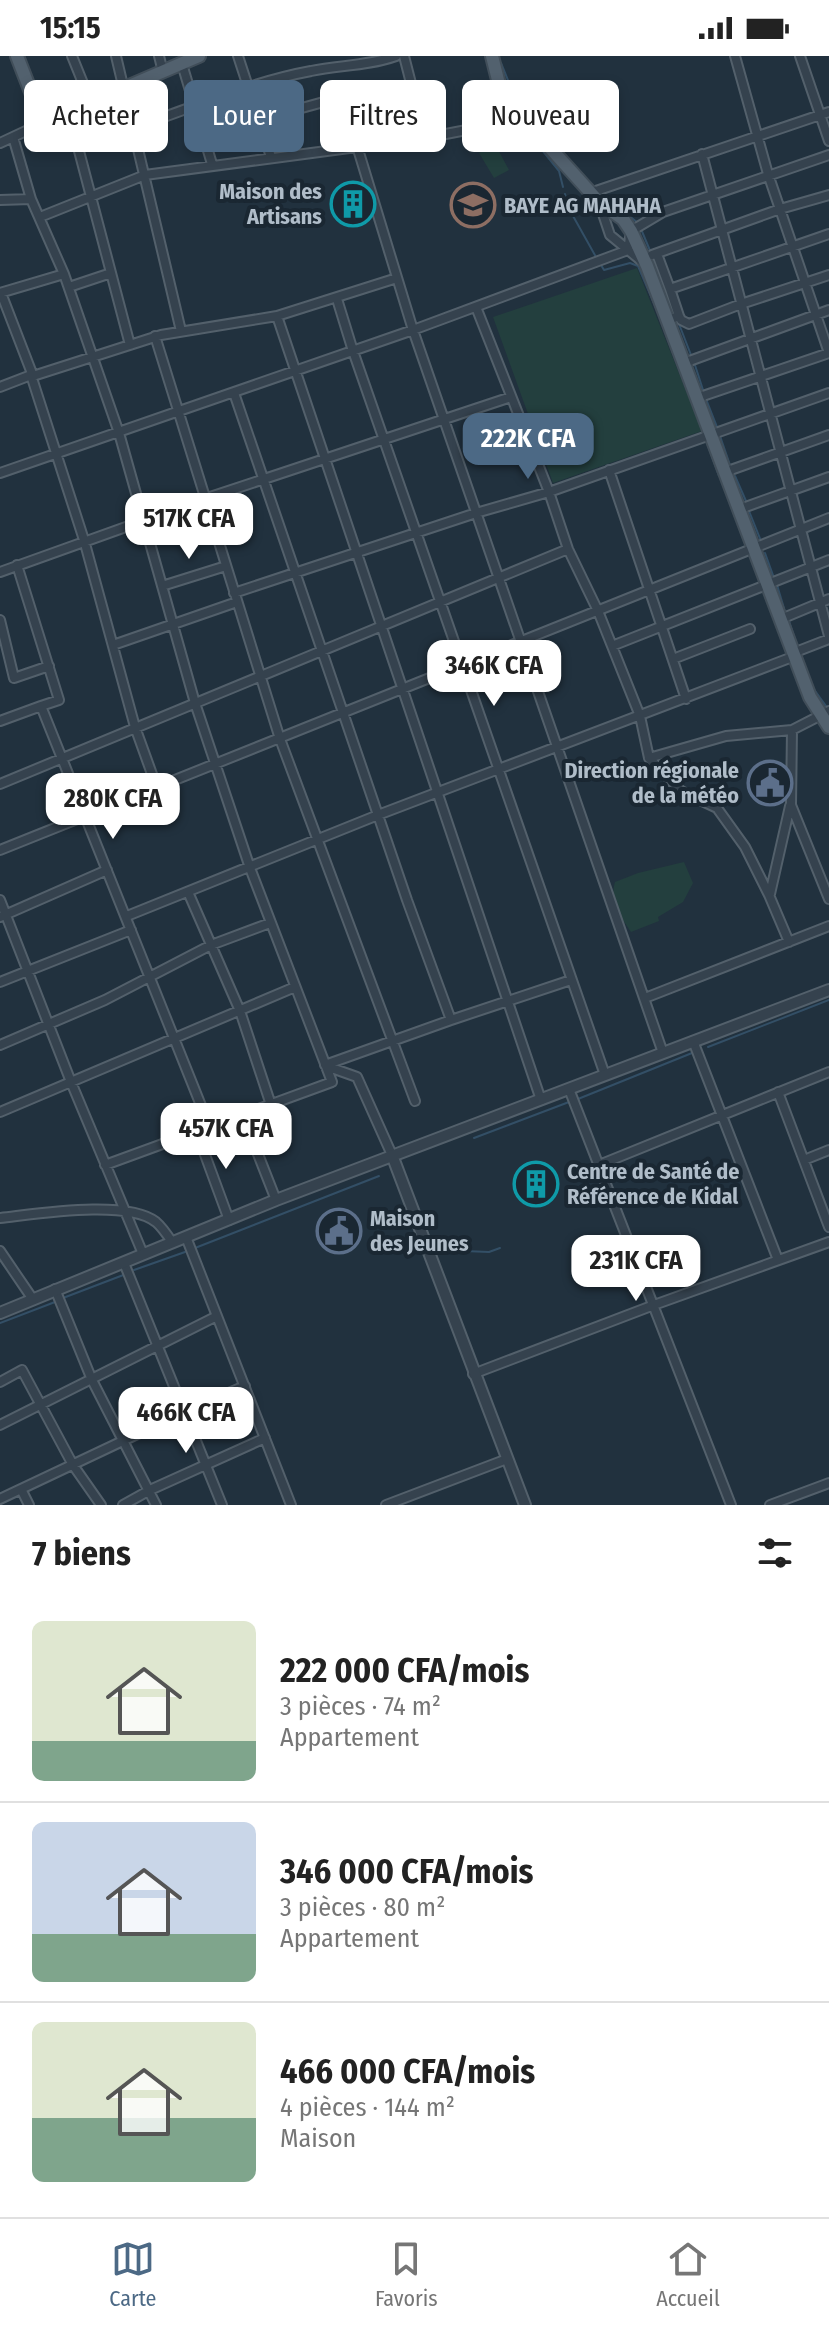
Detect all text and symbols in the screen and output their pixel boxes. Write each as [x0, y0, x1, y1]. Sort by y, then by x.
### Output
text: 15:15 [40, 10, 101, 46]
chip: Acheter [24, 80, 168, 152]
chip: Louer [184, 80, 304, 152]
chip: Filtres [320, 80, 446, 152]
chip: Nouveau [462, 80, 619, 152]
place label: Maison des Artisans [219, 178, 322, 230]
building icon: Maison des Artisans [329, 180, 377, 228]
school or university icon: BAYE AG MAHAHA [449, 181, 497, 229]
place label: BAYE AG MAHAHA [504, 192, 662, 219]
pin: 222K CFA [445, 413, 611, 481]
text: 222K CFA [481, 423, 575, 454]
pin: 517K CFA [106, 493, 272, 561]
text: 517K CFA [143, 503, 235, 534]
pin: 346K CFA [411, 640, 577, 708]
text: 346K CFA [445, 650, 543, 681]
place label: Direction régionale de la météo [564, 757, 739, 809]
public building icon: Direction régionale de la météo [746, 759, 794, 807]
pin: 280K CFA [30, 773, 196, 841]
text: 280K CFA [64, 783, 162, 814]
pin: 457K CFA [143, 1103, 309, 1171]
text: 457K CFA [179, 1113, 273, 1144]
place label: Centre de Santé de Référence de Kidal [567, 1158, 740, 1210]
building icon: Centre de Santé de Référence de Kidal [512, 1160, 560, 1208]
place label: Maison des Jeunes [370, 1205, 469, 1257]
public building icon: Maison des Jeunes [315, 1207, 363, 1255]
pin: 231K CFA [553, 1235, 719, 1303]
text: 231K CFA [589, 1245, 683, 1276]
pin: 466K CFA [103, 1387, 269, 1455]
text: 466K CFA [137, 1397, 235, 1428]
icon: filters [753, 1531, 797, 1575]
text: 7 biens [32, 1533, 131, 1574]
text: 222 000 CFA/mois [280, 1650, 529, 1691]
icon: home [96, 1653, 192, 1749]
text: 3 pièces · 74 m² [280, 1691, 441, 1722]
text: Appartement [280, 1722, 419, 1753]
text: 346 000 CFA/mois [280, 1851, 533, 1892]
icon: home [96, 1854, 192, 1950]
text: 3 pièces · 80 m² [280, 1892, 445, 1923]
text: Appartement [280, 1923, 419, 1954]
text: 466 000 CFA/mois [280, 2051, 535, 2092]
icon: home [96, 2054, 192, 2150]
text: 4 pièces · 144 m² [280, 2092, 455, 2123]
text: Maison [280, 2123, 356, 2154]
tab: Carte [109, 2237, 156, 2312]
tab: Favoris [375, 2237, 438, 2312]
tab: Accueil [656, 2237, 720, 2312]

